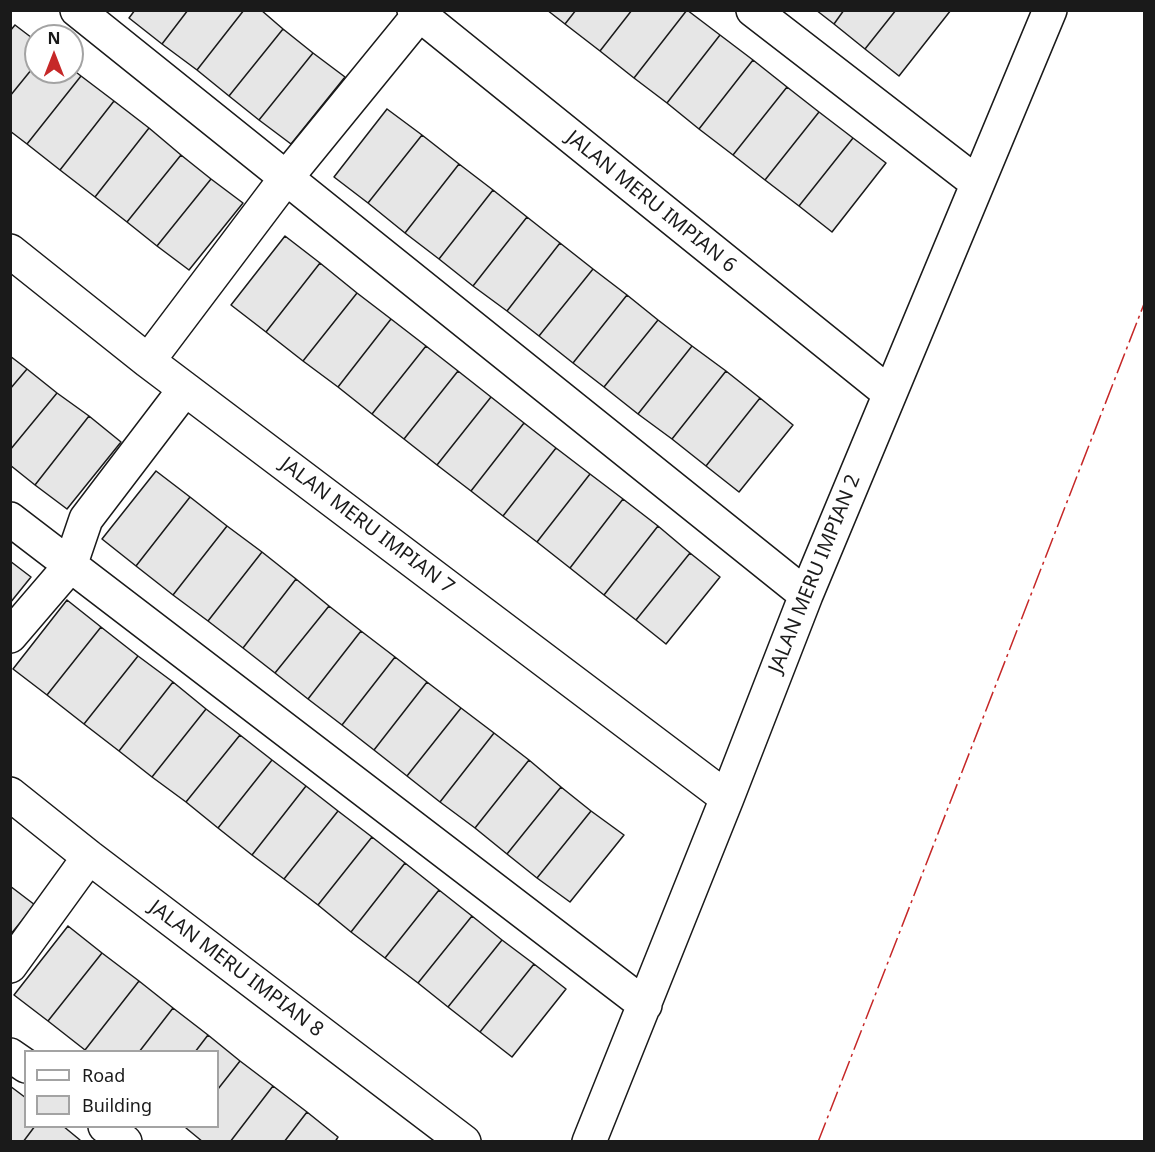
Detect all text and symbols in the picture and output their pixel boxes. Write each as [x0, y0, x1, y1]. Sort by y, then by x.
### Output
north arrow [24, 24, 84, 84]
text: N [47, 27, 61, 49]
street label: JALAN MERU IMPIAN 6 [561, 126, 741, 278]
street label: JALAN MERU IMPIAN 7 [275, 453, 459, 599]
street label: JALAN MERU IMPIAN 2 [764, 471, 866, 677]
street label: JALAN MERU IMPIAN 8 [144, 896, 328, 1042]
legend [24, 1050, 219, 1128]
text: Road [82, 1063, 125, 1087]
text: Building [82, 1093, 152, 1117]

